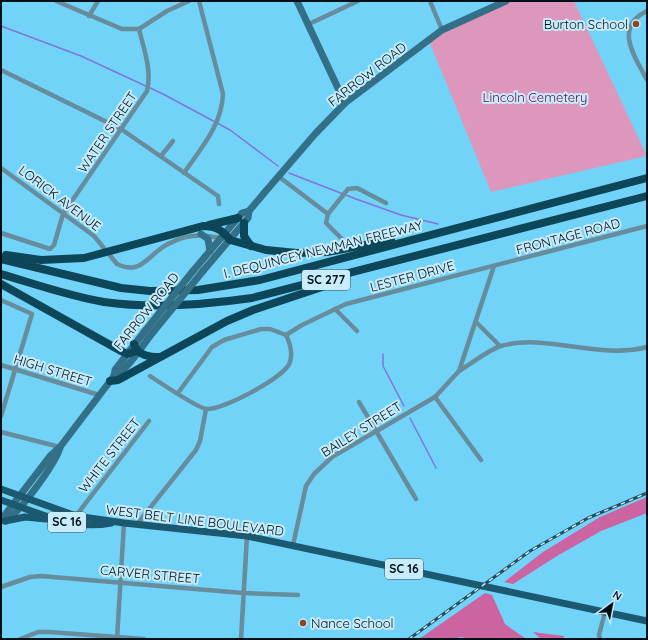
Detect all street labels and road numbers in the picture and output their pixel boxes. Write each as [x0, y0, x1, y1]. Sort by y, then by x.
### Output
street label: FARROW ROAD [325, 38, 409, 110]
street label: WATER STREET [74, 88, 140, 175]
street label: LORICK AVENUE [16, 162, 104, 234]
street label: FRONTAGE ROAD [514, 214, 622, 258]
street label: I. DEQUINCEY NEWMAN FREEWAY [222, 216, 425, 281]
street label: LESTER DRIVE [368, 257, 456, 295]
street label: FARROW ROAD [110, 269, 182, 353]
road number: SC 277 [302, 270, 350, 290]
street label: HIGH STREET [12, 351, 94, 390]
street label: BAILEY STREET [318, 398, 404, 460]
street label: WHITE STREET [75, 414, 143, 496]
street label: WEST BELT LINE BOULEVARD [105, 501, 285, 539]
road number: SC 16 [48, 512, 86, 532]
road number: SC 16 [385, 559, 423, 579]
street label: CARVER STREET [99, 562, 201, 586]

